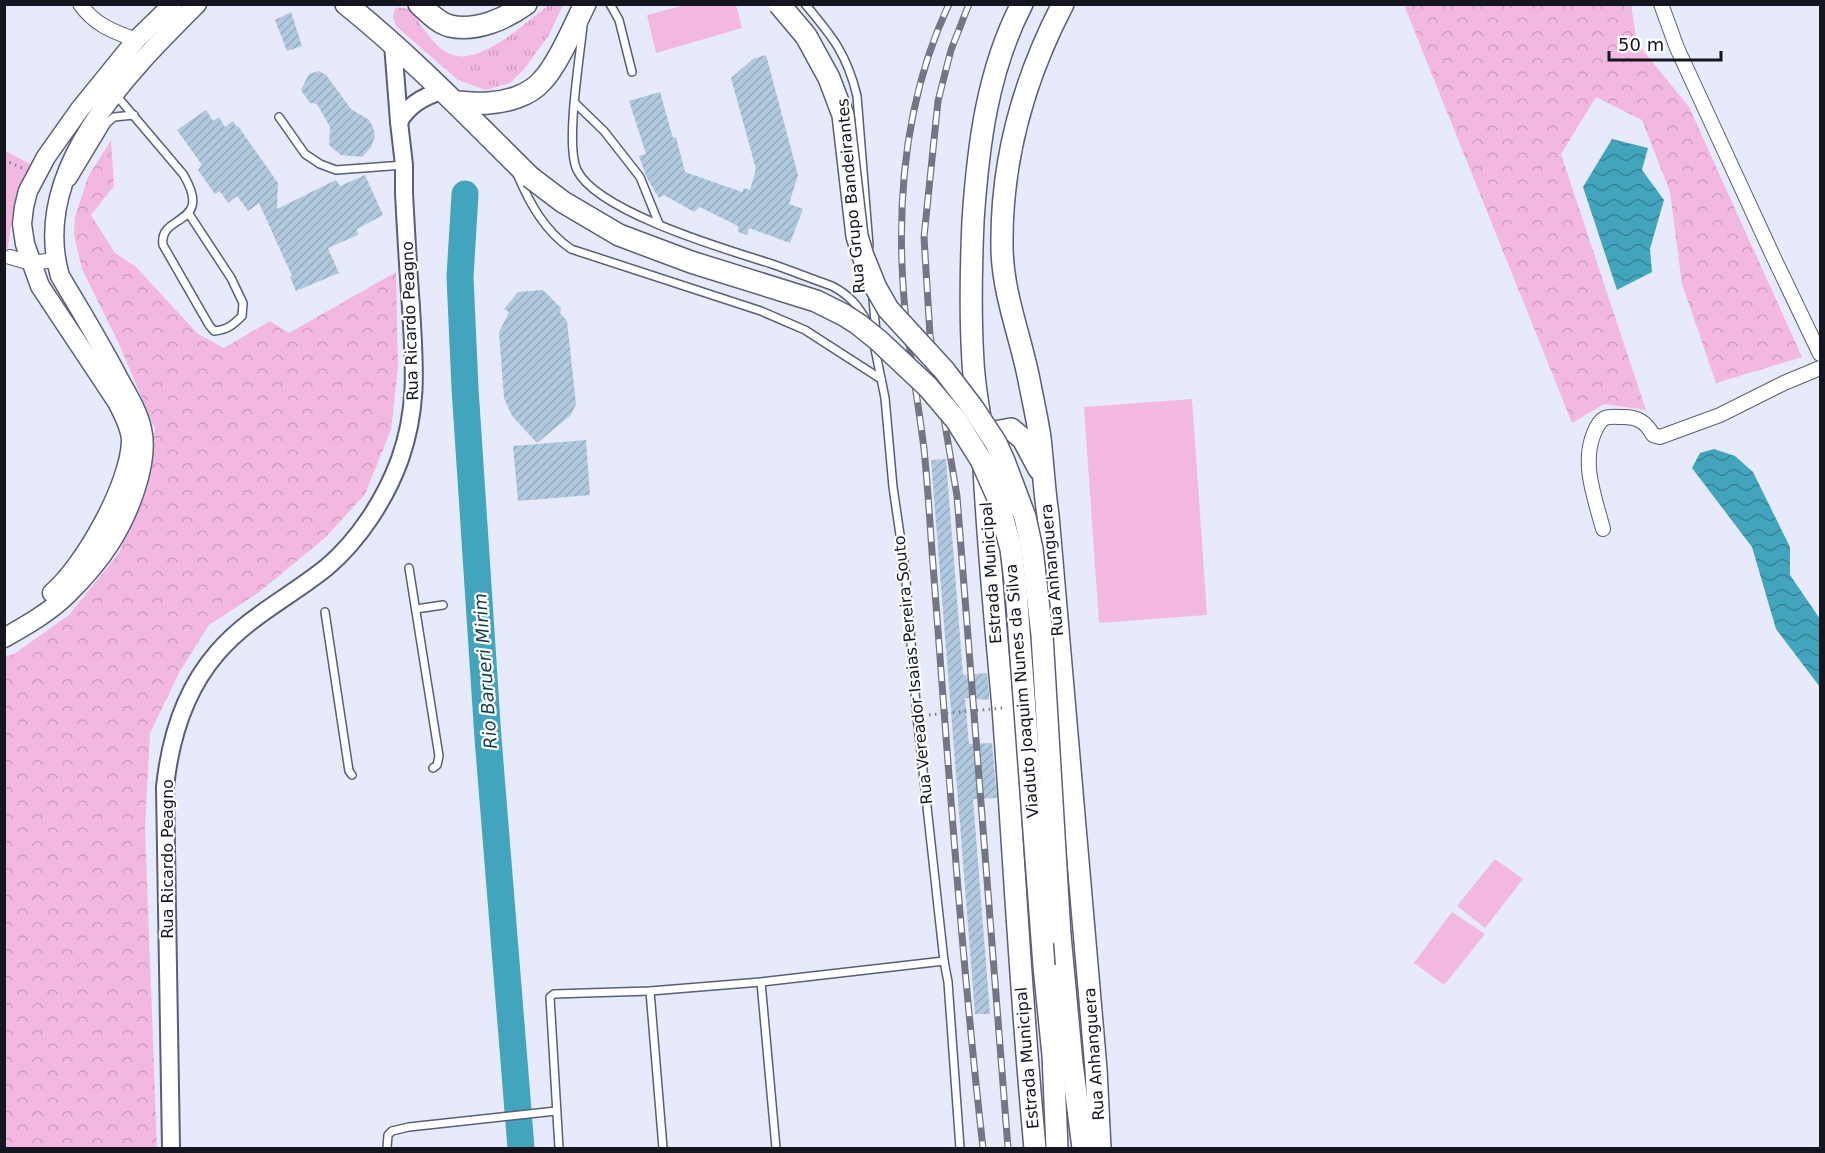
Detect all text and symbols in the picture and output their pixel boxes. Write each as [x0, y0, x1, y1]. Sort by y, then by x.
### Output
scale bar [1609, 24, 1722, 62]
text: 50 m [1618, 34, 1664, 55]
street label: Rua Grupo Bandeirantes [833, 98, 869, 294]
street label: Rua Ricardo Peagno [398, 241, 422, 401]
street label: Estrada Municipal [977, 501, 1005, 645]
street label: Rua Anhanguera [1037, 503, 1067, 637]
street label: Rua Vereador Isaias Pereira Souto [889, 535, 937, 805]
street label: Viaduto Joaquim Nunes da Silva [1001, 563, 1043, 819]
water label: Rio Barueri Mirim [469, 592, 501, 750]
street label: Rua Ricardo Peagno [158, 779, 177, 939]
street label: Estrada Municipal [1011, 986, 1043, 1130]
street label: Rua Anhanguera [1080, 987, 1108, 1121]

